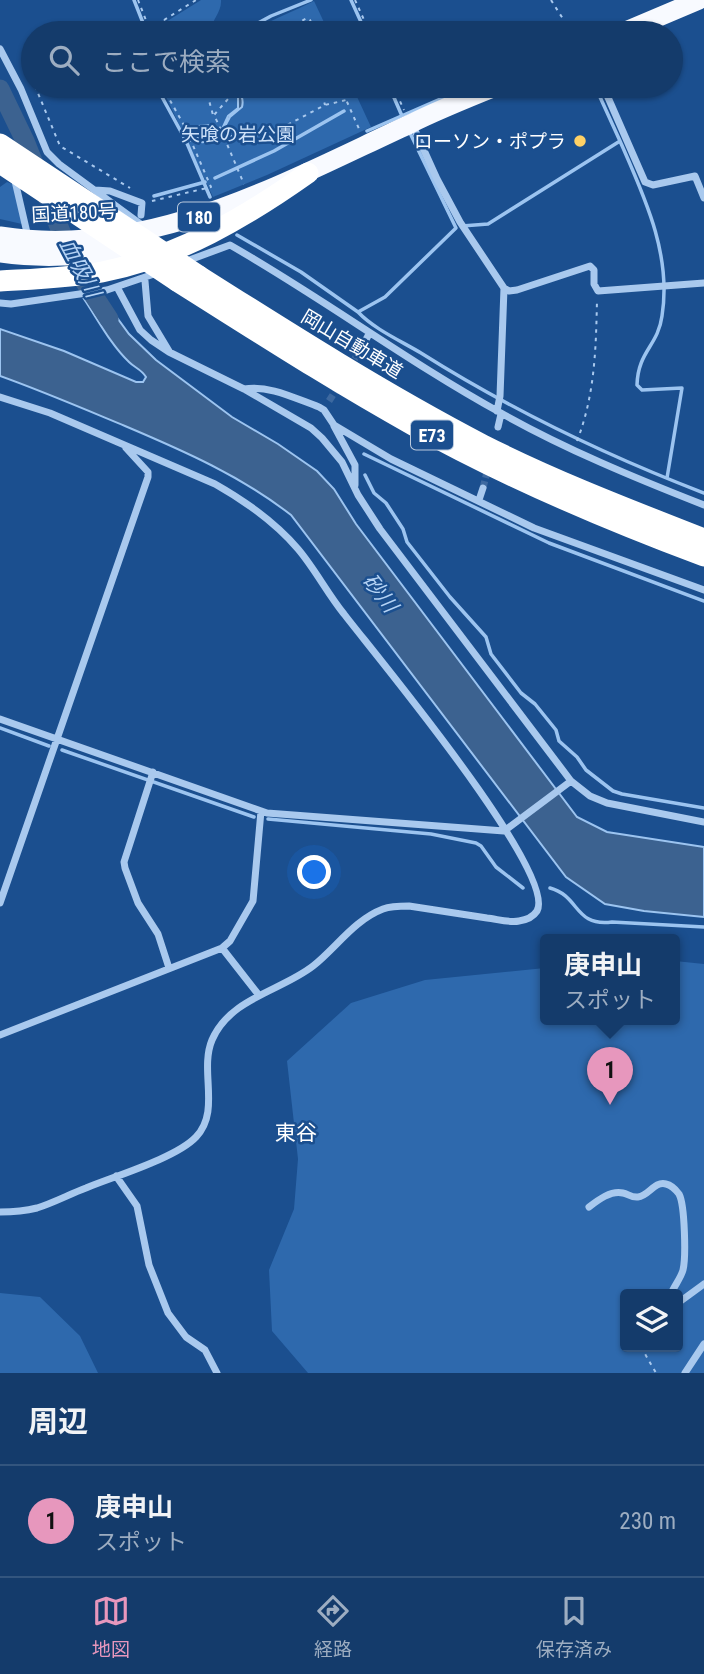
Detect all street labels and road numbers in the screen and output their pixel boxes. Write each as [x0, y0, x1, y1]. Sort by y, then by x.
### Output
street label: 国道180号 [31, 199, 117, 227]
road number: 180 [178, 202, 220, 232]
street label: 岡山自動車道 [297, 305, 407, 383]
road number: E73 [411, 421, 453, 450]

